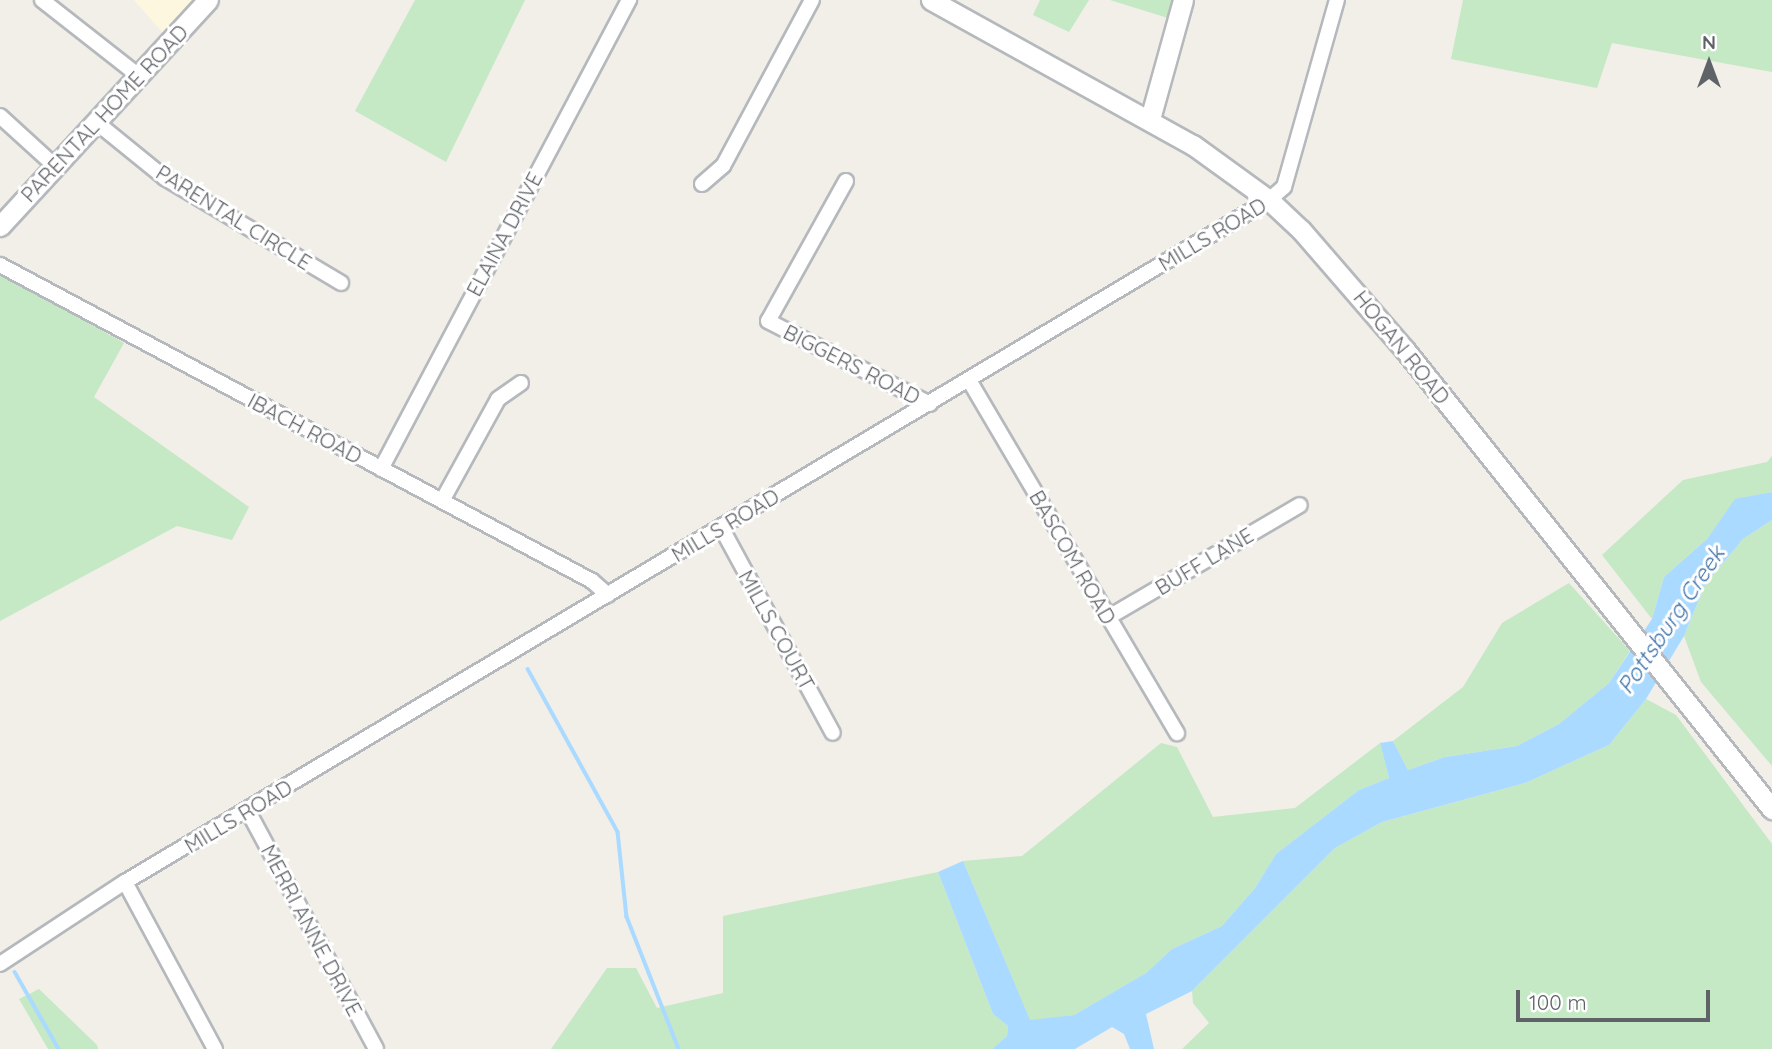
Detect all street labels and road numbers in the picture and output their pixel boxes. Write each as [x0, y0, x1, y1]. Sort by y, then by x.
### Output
street label: PARENTAL HOME ROAD [15, 19, 193, 207]
street label: PARENTAL CIRCLE [152, 159, 316, 275]
street label: ELAINA DRIVE [461, 168, 547, 300]
street label: MILLS ROAD [1154, 192, 1270, 276]
street label: HOGAN ROAD [1348, 285, 1456, 409]
street label: BIGGERS ROAD [779, 319, 925, 409]
street label: IBACH ROAD [244, 387, 366, 469]
street label: MILLS ROAD [667, 483, 783, 567]
street label: BASCOM ROAD [1024, 486, 1122, 628]
street label: BUFF LANE [1150, 522, 1258, 600]
street label: MILLS COURT [734, 565, 820, 695]
street label: MILLS ROAD [180, 774, 296, 858]
street label: MERRI ANNE DRIVE [256, 840, 368, 1020]

